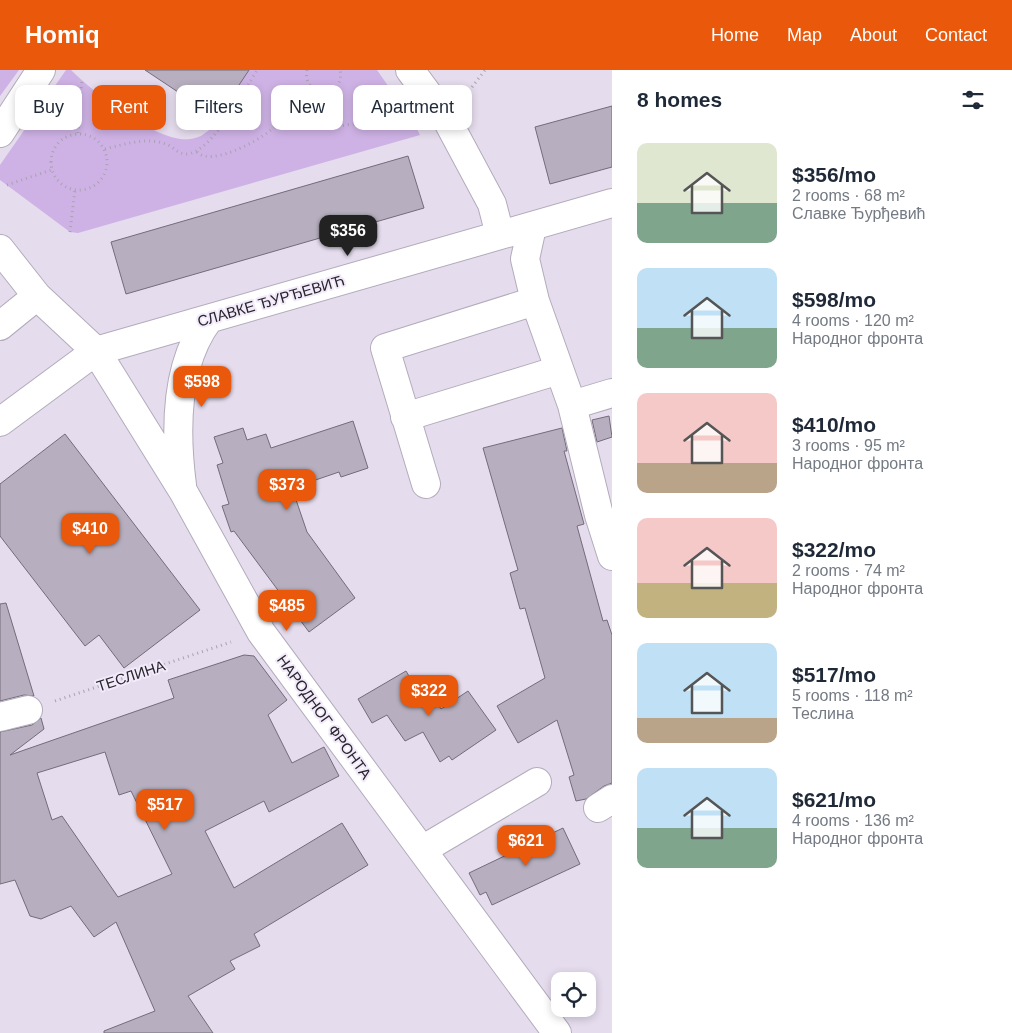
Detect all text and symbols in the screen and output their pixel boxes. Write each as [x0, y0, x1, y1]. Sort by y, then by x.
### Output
text: Homiq [25, 21, 100, 48]
text: Home [711, 25, 759, 45]
text: Map [787, 25, 822, 45]
text: About [850, 25, 897, 45]
text: Contact [925, 25, 987, 45]
chip: Buy [15, 85, 82, 130]
chip: Rent [92, 85, 166, 130]
chip: Filters [176, 85, 261, 130]
chip: New [271, 85, 343, 130]
chip: Apartment [353, 85, 472, 130]
icon: filters [959, 86, 987, 114]
text: 8 homes [637, 88, 722, 111]
icon: home [677, 163, 737, 223]
text: $356/mo [792, 163, 876, 186]
text: 2 rooms · 68 m² [792, 187, 905, 204]
text: Славке Ђурђевић [792, 205, 926, 222]
pin: $356 [318, 214, 378, 257]
text: $356 [330, 222, 366, 239]
street label: СЛАВКЕ ЂУРЂЕВИЋ [195, 271, 346, 330]
icon: home [677, 288, 737, 348]
text: $598/mo [792, 288, 876, 311]
text: 4 rooms · 120 m² [792, 312, 914, 329]
text: Народног фронта [792, 330, 923, 347]
pin: $598 [172, 366, 232, 408]
text: $598 [184, 373, 220, 390]
icon: home [677, 413, 737, 473]
text: $410/mo [792, 413, 876, 436]
text: 3 rooms · 95 m² [792, 437, 905, 454]
text: Народног фронта [792, 455, 923, 472]
pin: $373 [257, 468, 317, 511]
text: $373 [269, 476, 305, 493]
pin: $410 [60, 512, 120, 555]
text: $410 [72, 520, 108, 537]
icon: home [677, 538, 737, 598]
text: $322/mo [792, 538, 876, 561]
text: 2 rooms · 74 m² [792, 562, 905, 579]
text: Народног фронта [792, 580, 923, 597]
pin: $485 [257, 590, 317, 632]
text: $485 [269, 597, 305, 614]
street label: НАРОДНОГ ФРОНТА [274, 651, 375, 782]
street label: ТЕСЛИНА [94, 656, 167, 695]
icon: home [677, 663, 737, 723]
text: $517/mo [792, 663, 876, 686]
pin: $322 [399, 674, 459, 717]
text: $322 [411, 682, 447, 699]
text: 5 rooms · 118 m² [792, 687, 913, 704]
text: Теслина [792, 705, 854, 722]
pin: $517 [135, 788, 195, 831]
icon: home [677, 788, 737, 848]
text: $621/mo [792, 788, 876, 811]
text: $517 [147, 796, 183, 813]
text: 4 rooms · 136 m² [792, 812, 914, 829]
pin: $621 [496, 824, 556, 867]
text: Народног фронта [792, 830, 923, 847]
text: $621 [508, 832, 544, 849]
map controls [551, 972, 596, 1017]
button: locate [551, 972, 596, 1017]

